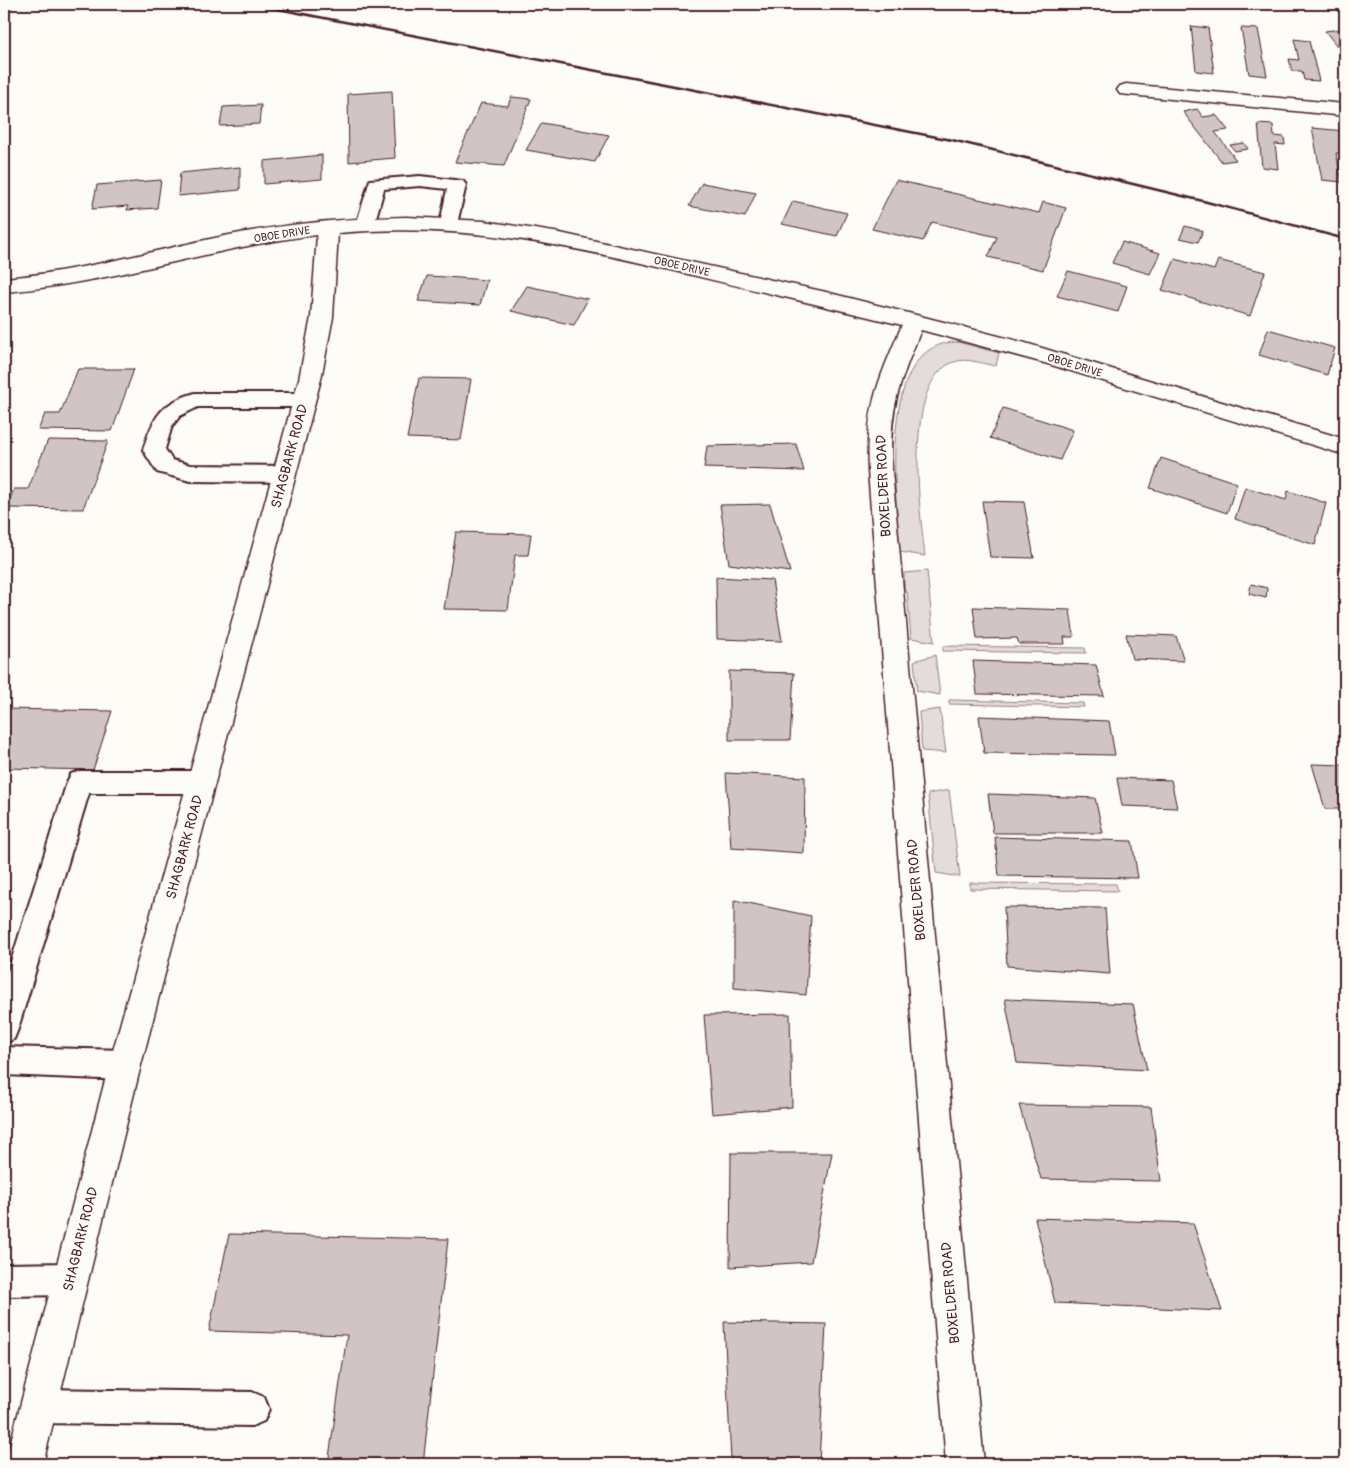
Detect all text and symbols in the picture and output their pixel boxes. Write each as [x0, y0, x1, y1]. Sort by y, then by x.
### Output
street label: OBOE DRIVE [253, 224, 312, 245]
street label: OBOE DRIVE [653, 254, 711, 279]
street label: OBOE DRIVE [1046, 351, 1104, 380]
street label: SHAGBARK ROAD [267, 402, 312, 510]
street label: BOXELDER ROAD [872, 434, 895, 537]
street label: SHAGBARK ROAD [162, 793, 207, 901]
street label: BOXELDER ROAD [904, 838, 929, 942]
street label: SHAGBARK ROAD [59, 1185, 102, 1293]
street label: BOXELDER ROAD [938, 1241, 963, 1345]

